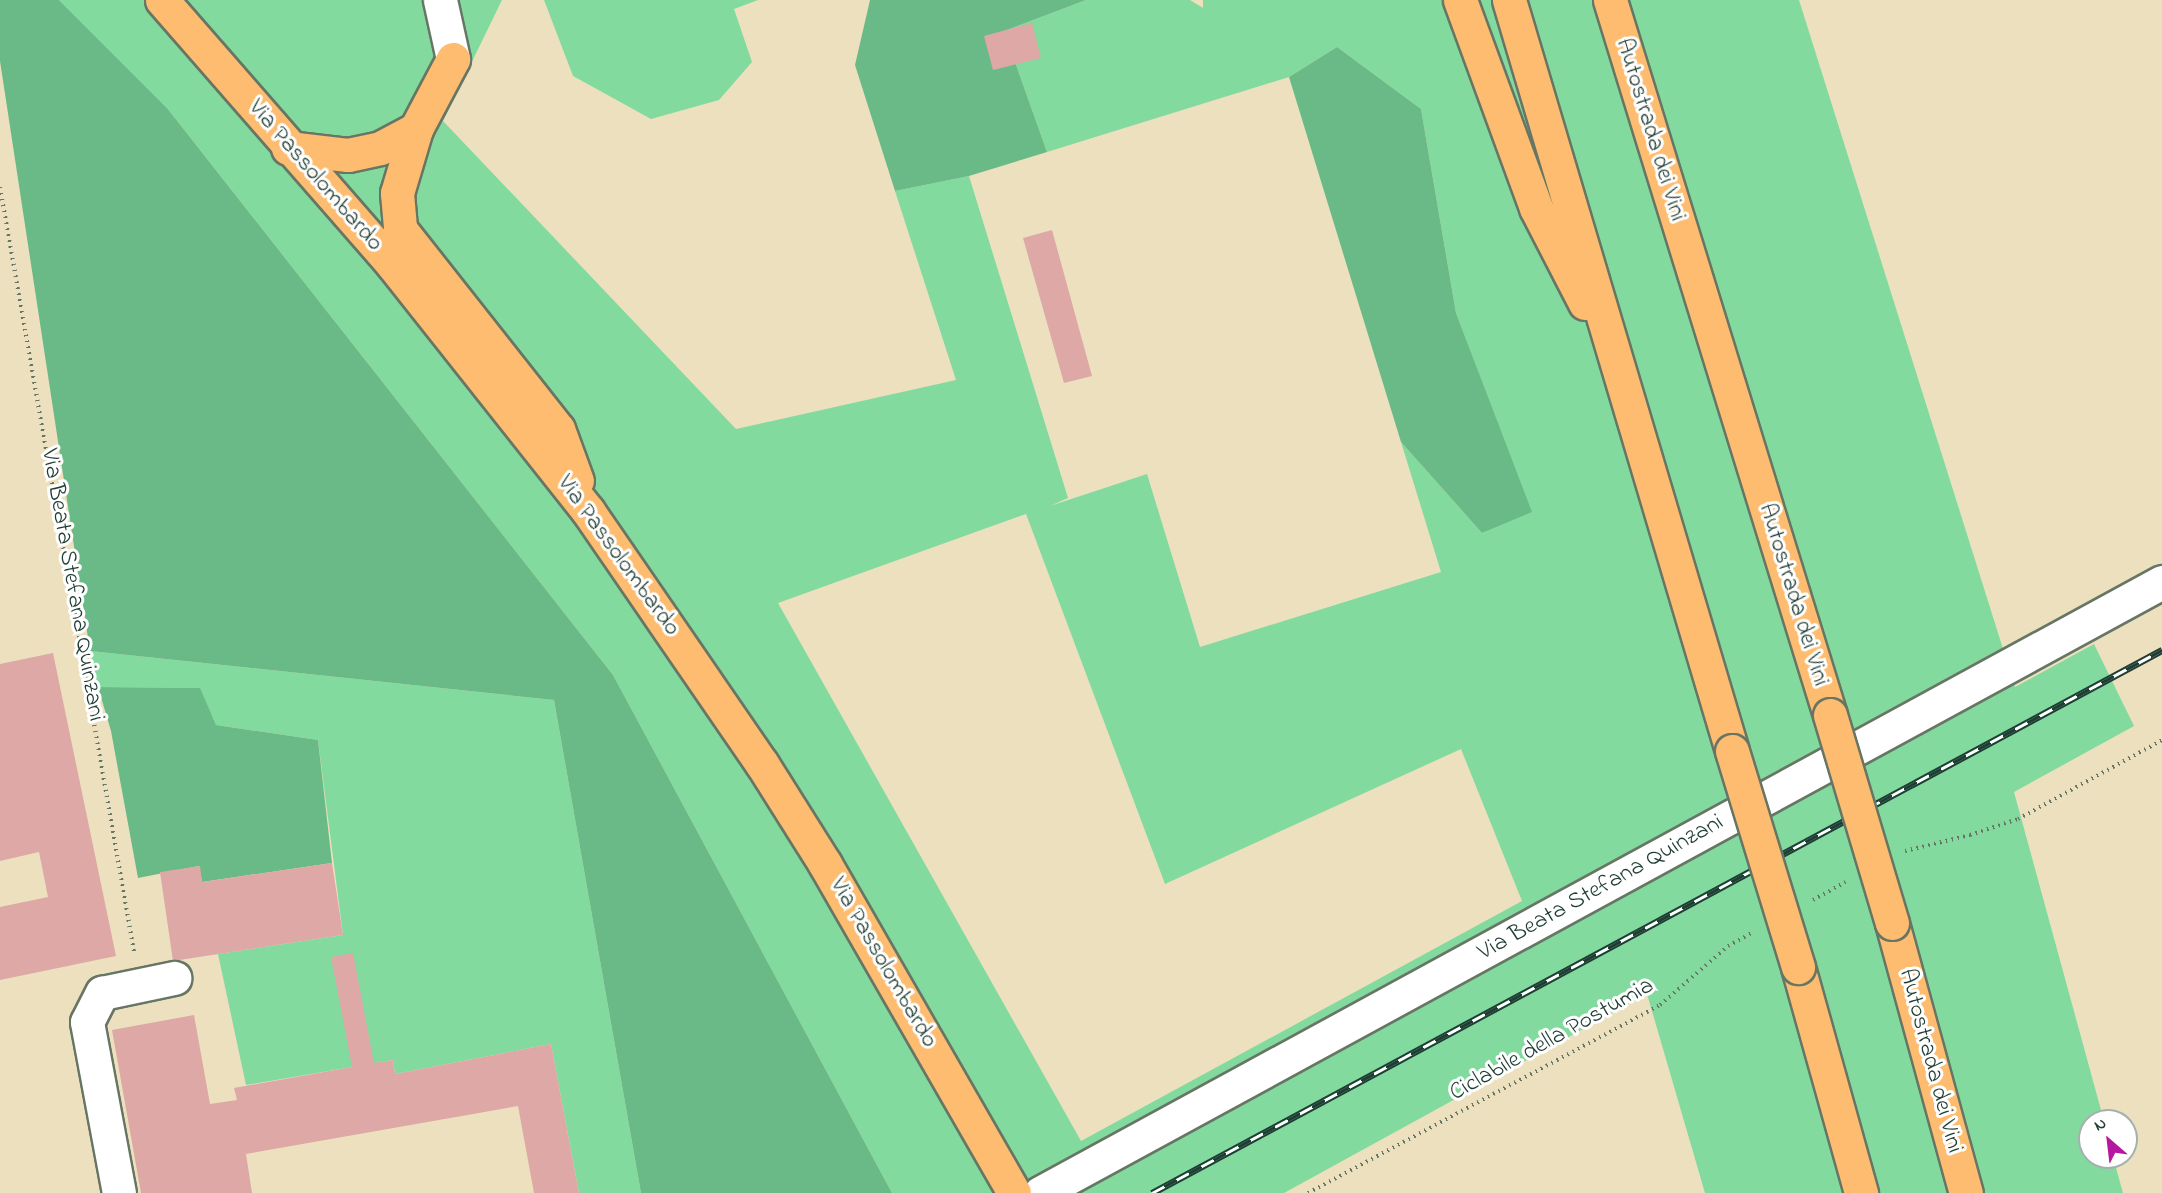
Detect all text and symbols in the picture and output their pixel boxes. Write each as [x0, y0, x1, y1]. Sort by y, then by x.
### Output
street label: Autostrada dei Vini [1609, 35, 1691, 225]
street label: Via Passolombardo [241, 94, 389, 258]
street label: Via Beata Stefana Quinzani [34, 447, 110, 723]
street label: Via Passolombardo [550, 470, 686, 642]
street label: Autostrada dei Vini [1752, 500, 1834, 690]
street label: Via Beata Stefana Quinzani [1473, 808, 1729, 968]
street label: Via Passolombardo [823, 873, 943, 1053]
street label: Autostrada dei Vini [1892, 966, 1968, 1156]
street label: Ciclabile della Postumia [1445, 972, 1659, 1108]
north arrow [2078, 1109, 2138, 1169]
text: N [2090, 1112, 2111, 1138]

